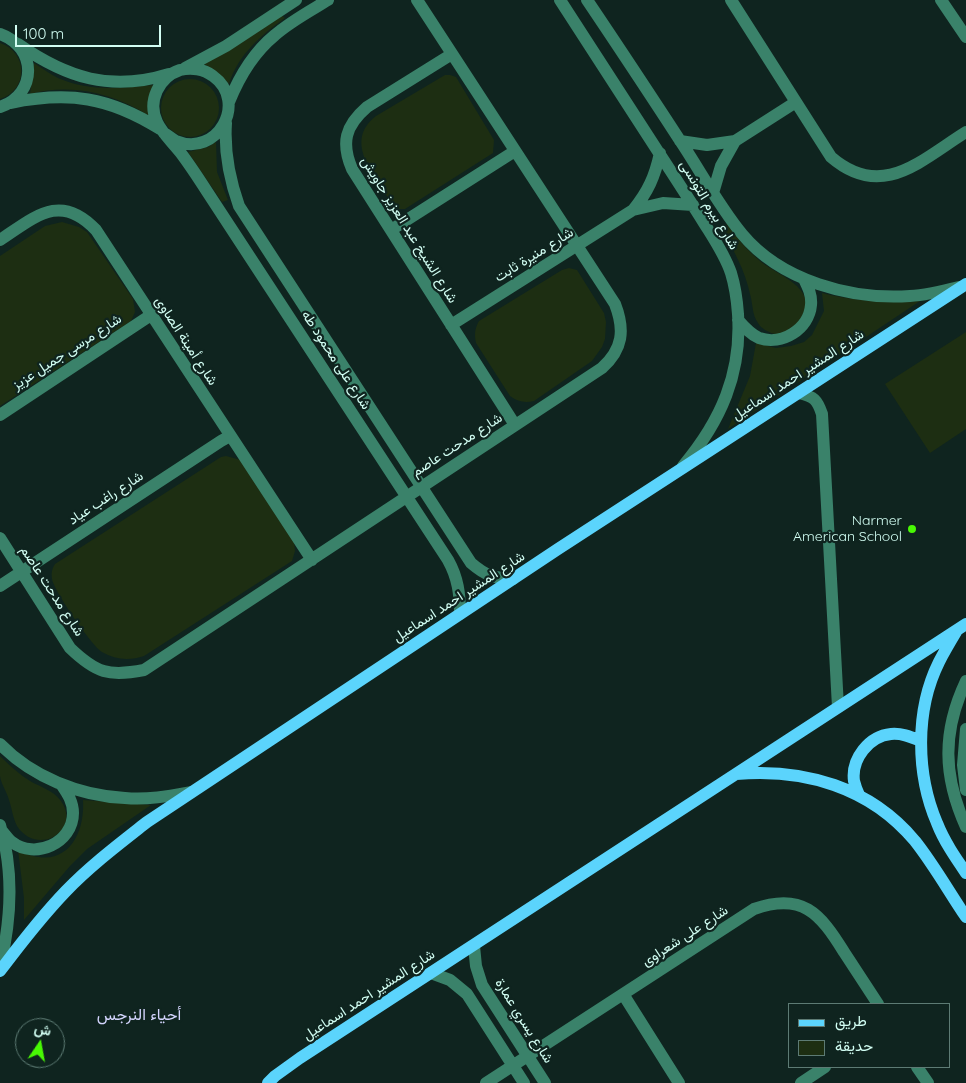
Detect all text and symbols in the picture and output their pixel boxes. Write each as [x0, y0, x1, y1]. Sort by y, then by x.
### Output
scale bar [18, 15, 164, 47]
text: 100 m [23, 24, 64, 43]
street label: شارع الشيخ عبد العزيز جاويش [357, 154, 461, 306]
street label: شارع بيرم التونسى [676, 157, 742, 253]
street label: شارع منيرة ثابت [491, 224, 577, 286]
street label: شارع أمينة الصاوى [151, 293, 221, 389]
street label: شارع على محمود طه [298, 307, 374, 413]
street label: شارع مرسى جميل عزيز [9, 310, 125, 394]
street label: شارع المشير احمد اسماعيل [729, 326, 867, 424]
street label: شارع مدحت عاصم [409, 409, 505, 481]
street label: شارع راغب عياد [65, 468, 147, 528]
place label: Narmer American School [793, 513, 902, 546]
marker: Narmer American School [906, 523, 918, 535]
street label: شارع مدحت عاصم [16, 543, 88, 639]
street label: شارع المشير احمد اسماعيل [390, 548, 528, 646]
street label: شارع على شعراوى [639, 902, 731, 970]
street label: شارع المشير احمد اسماعيل [300, 946, 438, 1044]
street label: شارع يسري عمارة [491, 976, 557, 1066]
legend [788, 1003, 951, 1068]
district label: أحياء النرجس [97, 1005, 181, 1025]
text: طريق [835, 1011, 867, 1030]
north arrow [15, 1018, 65, 1068]
text: ش [33, 1019, 53, 1040]
text: حديقة [835, 1036, 873, 1055]

